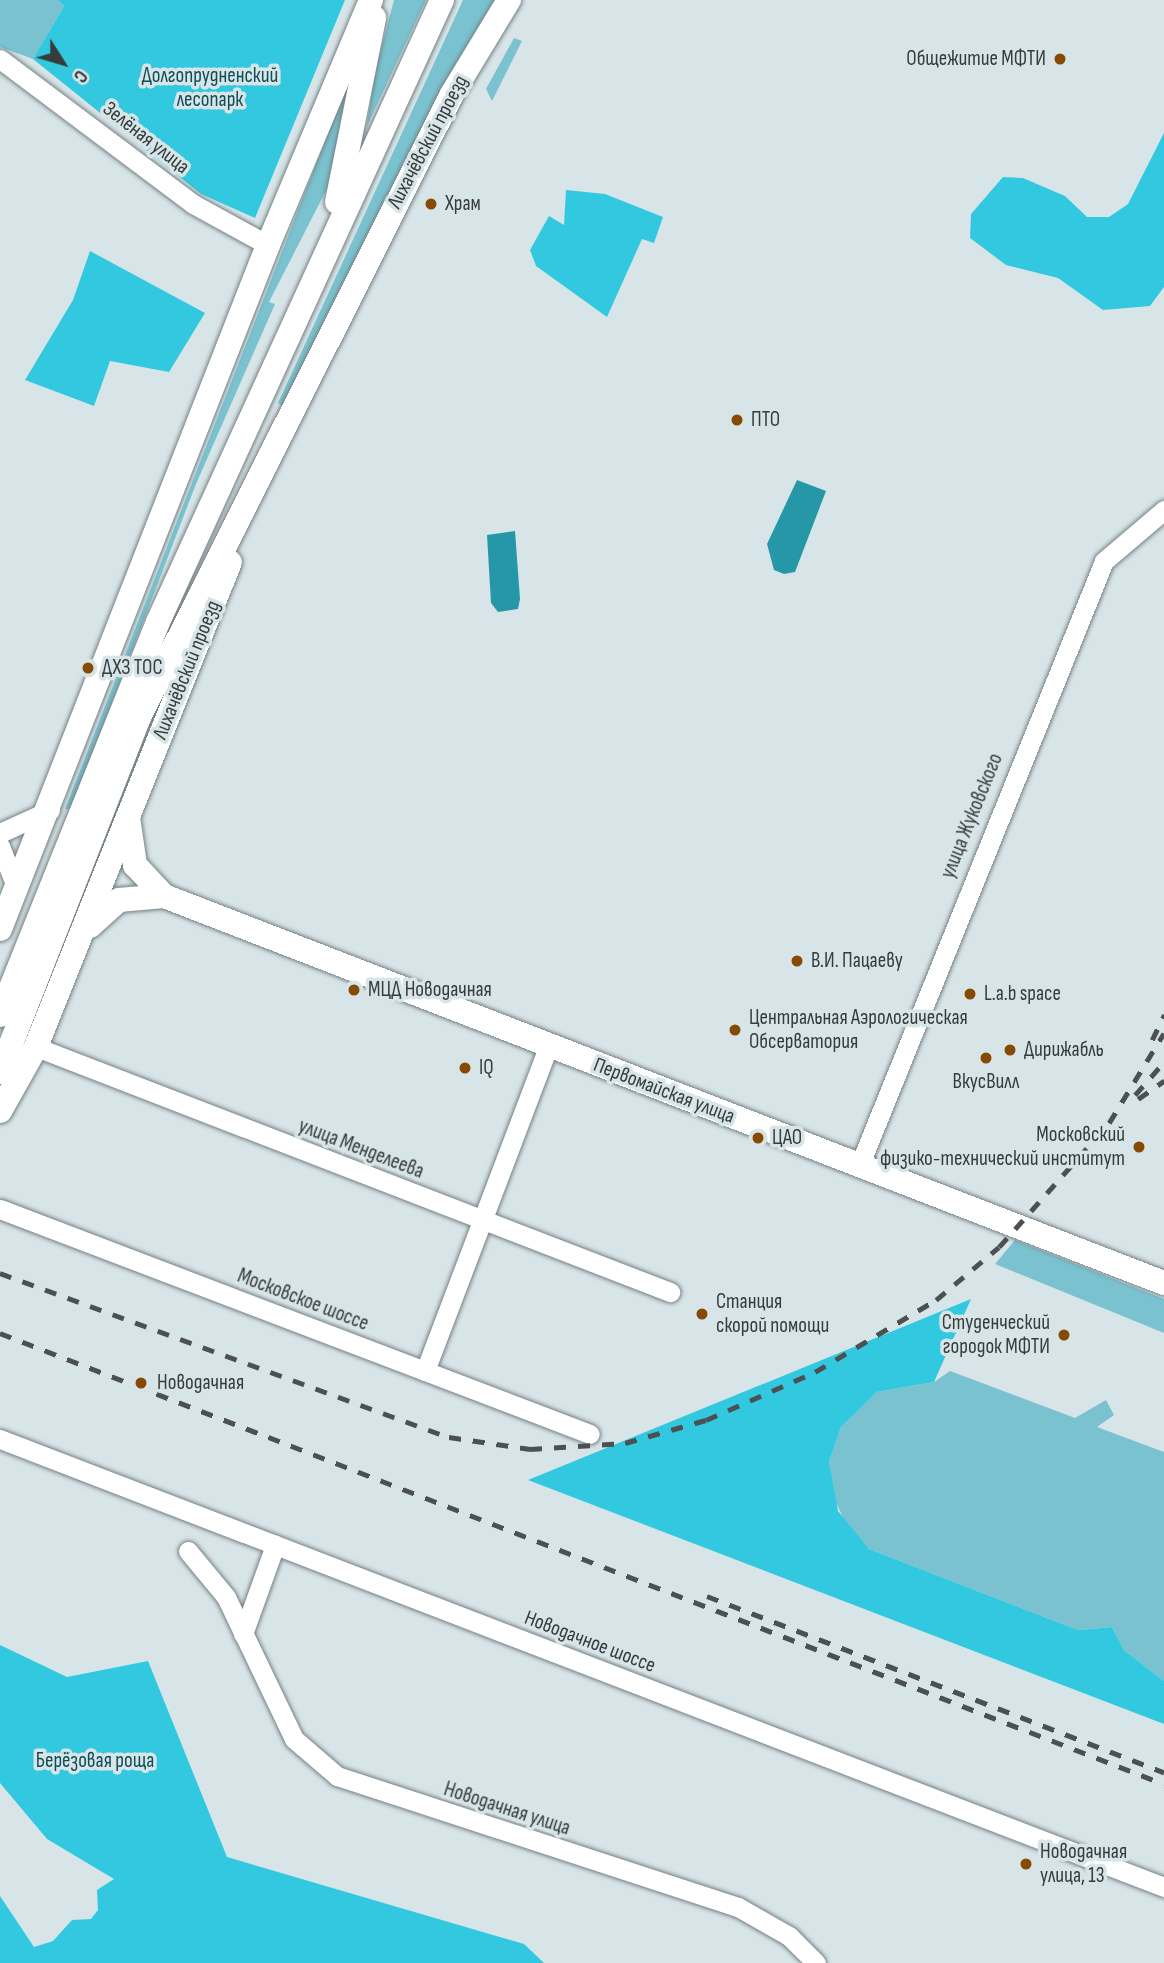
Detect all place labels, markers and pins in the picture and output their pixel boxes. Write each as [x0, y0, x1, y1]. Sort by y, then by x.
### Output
place label: Общежитие МФТИ [906, 46, 1046, 72]
marker: Общежитие МФТИ [1052, 51, 1068, 67]
place label: Храм [445, 191, 481, 217]
marker: Храм [423, 196, 439, 212]
place label: ПТО [751, 407, 780, 433]
marker: ПТО [729, 412, 745, 428]
place label: ДХЗ ТОС [102, 655, 163, 681]
marker: ДХЗ ТОС [80, 660, 96, 676]
place label: В.И. Пацаеву [811, 948, 903, 974]
marker: В.И. Пацаеву [789, 953, 805, 969]
place label: МЦД Новодачная [368, 977, 492, 1003]
place label: L.a.b space [984, 981, 1061, 1007]
marker: МЦД Новодачная [346, 982, 362, 998]
marker: L.a.b space [962, 986, 978, 1002]
place label: Центральная Аэрологическая Обсерватория [749, 1005, 968, 1055]
marker: Центральная Аэрологическая Обсерватория [727, 1022, 743, 1038]
place label: Дирижабль [1024, 1037, 1104, 1063]
marker: Дирижабль [1002, 1042, 1018, 1058]
marker: ВкусВилл [978, 1050, 994, 1066]
place label: IQ [479, 1055, 494, 1081]
marker: IQ [457, 1060, 473, 1076]
place label: ВкусВилл [953, 1069, 1019, 1095]
place label: Московский физико-технический институт [880, 1122, 1125, 1172]
place label: ЦАО [772, 1125, 802, 1151]
marker: ЦАО [750, 1130, 766, 1146]
marker: Московский физико-технический институт [1131, 1139, 1147, 1155]
place label: Станция скорой помощи [716, 1289, 829, 1339]
marker: Станция скорой помощи [694, 1306, 710, 1322]
place label: Студенческий городок МФТИ [942, 1310, 1050, 1360]
marker: Студенческий городок МФТИ [1056, 1327, 1072, 1343]
place label: Новодачная [157, 1370, 244, 1396]
marker: Новодачная [131, 1373, 151, 1393]
place label: Новодачная улица, 13 [1040, 1839, 1127, 1889]
marker: Новодачная улица, 13 [1018, 1856, 1034, 1872]

